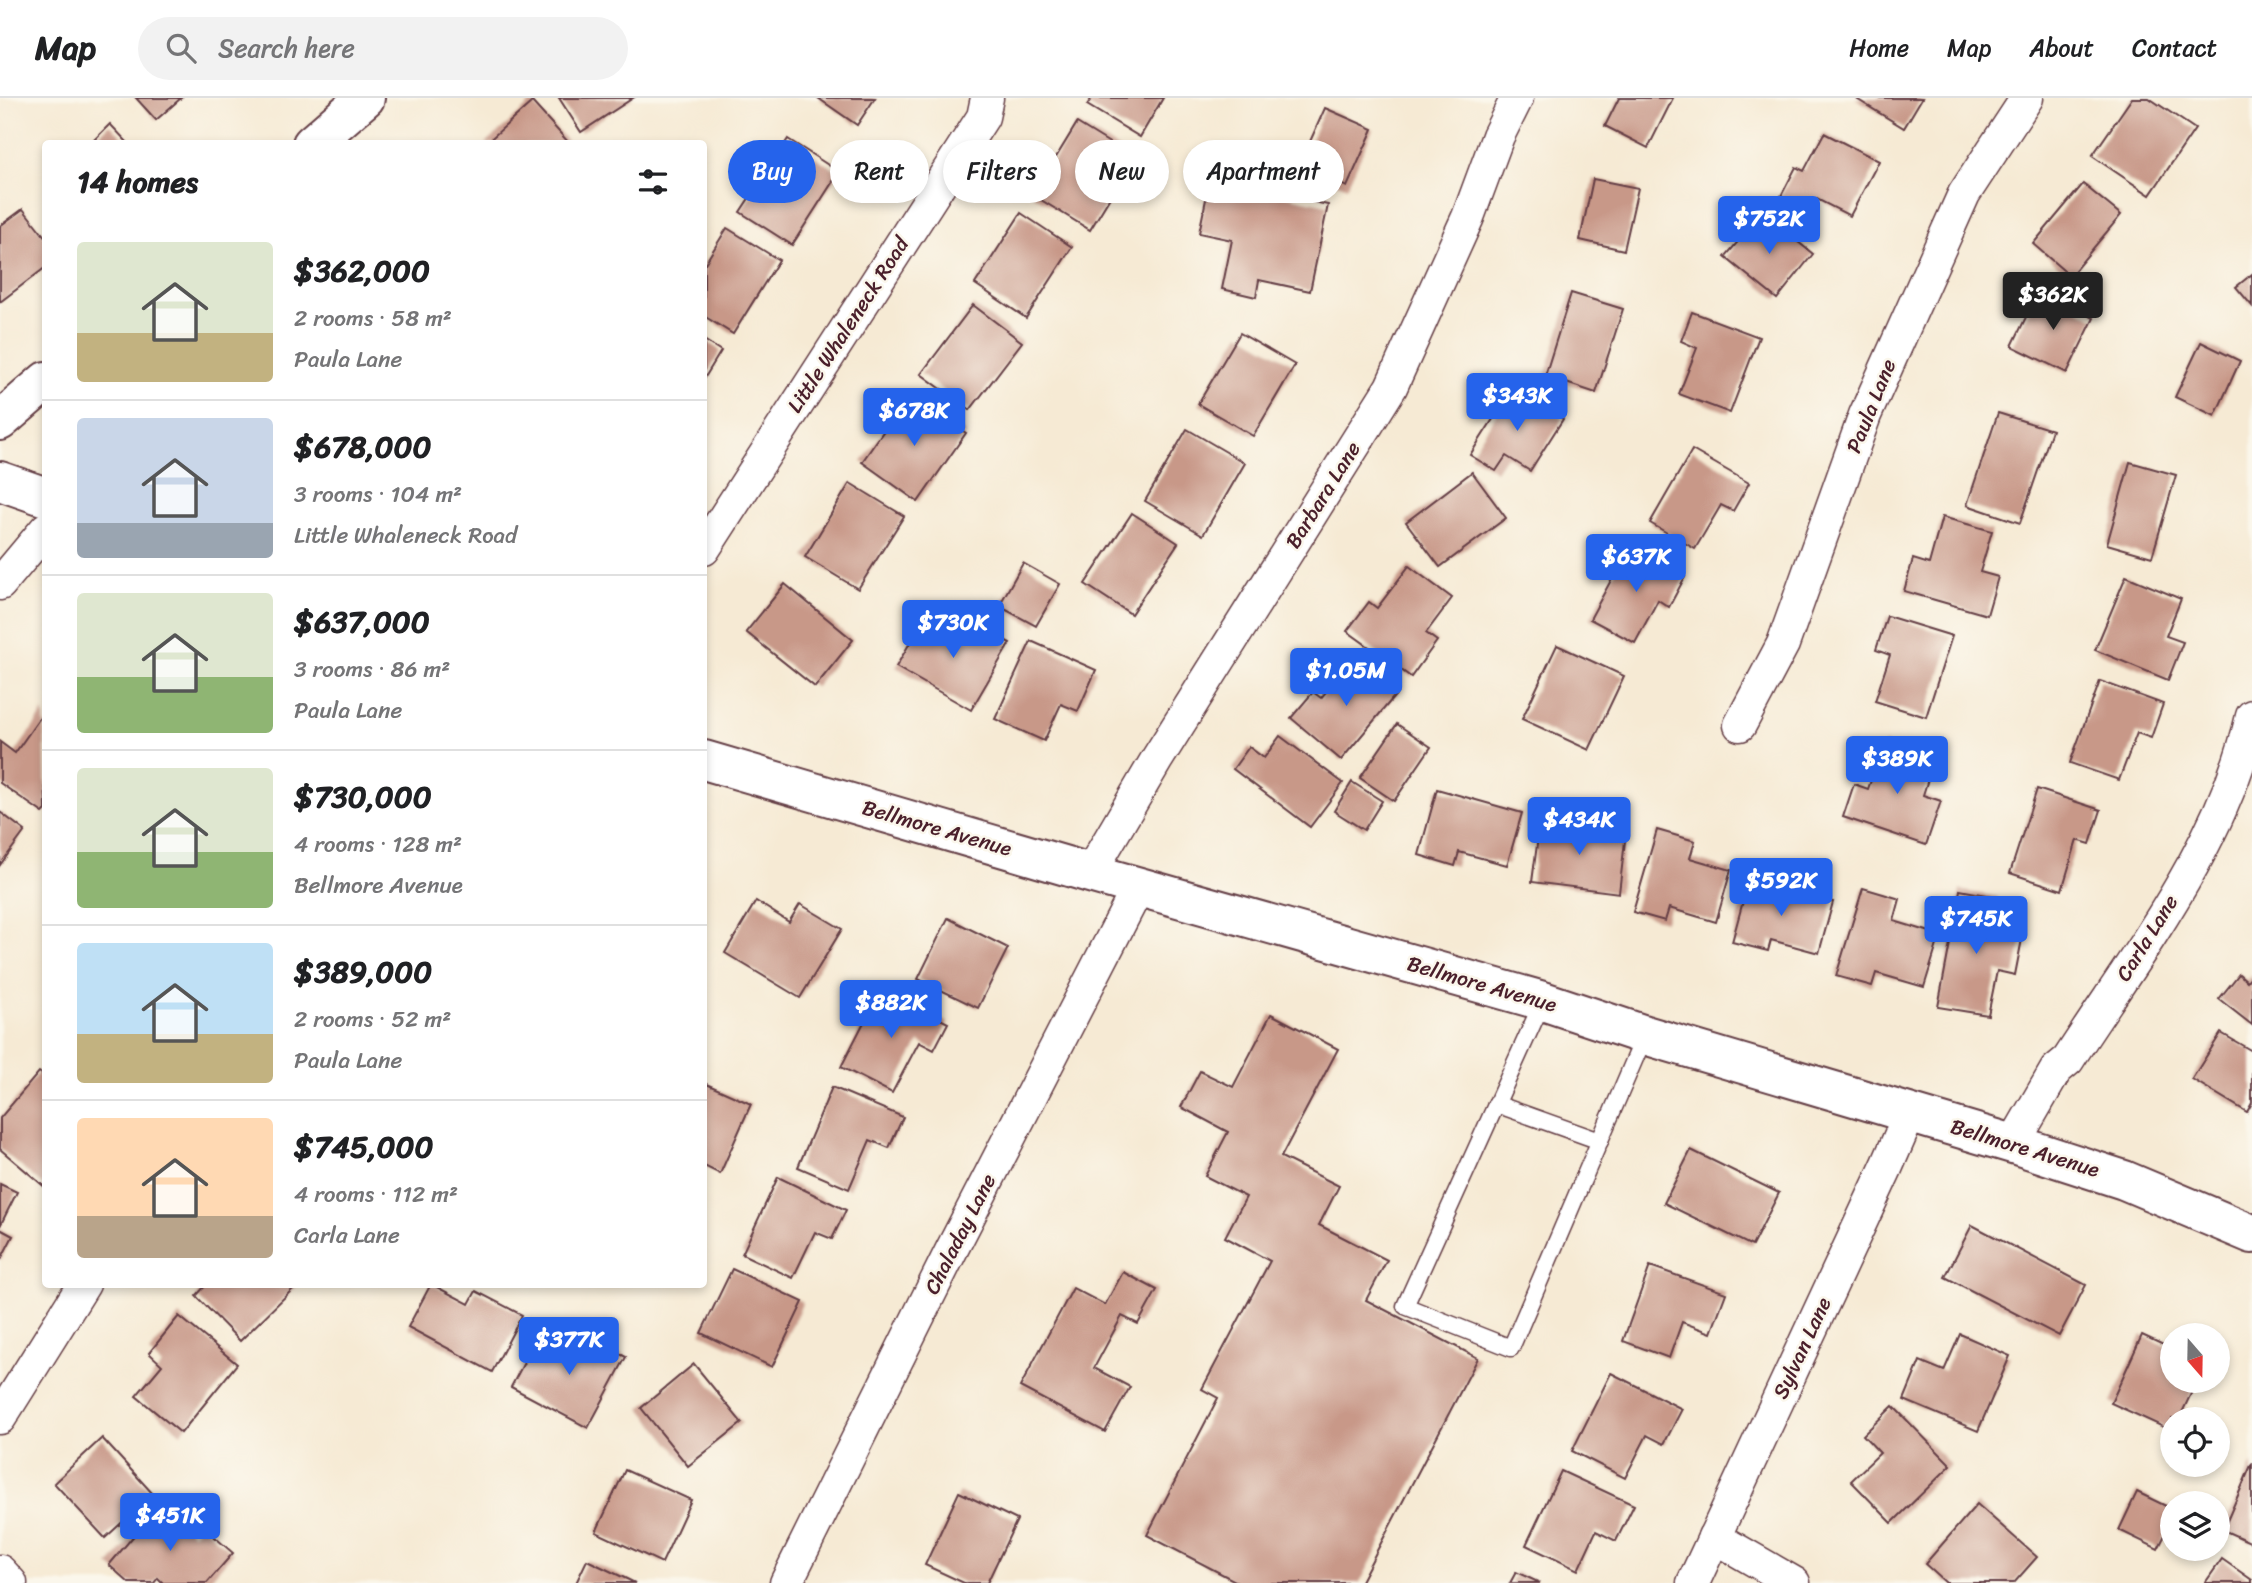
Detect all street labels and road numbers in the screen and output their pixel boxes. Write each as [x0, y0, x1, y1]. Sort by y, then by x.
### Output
street label: Little Whaleneck Road [777, 228, 920, 421]
street label: Paula Lane [1835, 353, 1907, 459]
street label: Barbara Lane [1275, 433, 1371, 556]
street label: Bellmore Avenue [858, 788, 1016, 868]
street label: Carla Lane [2105, 887, 2189, 989]
street label: Bellmore Avenue [1403, 944, 1561, 1024]
street label: Bellmore Avenue [1946, 1107, 2104, 1189]
street label: Chaladay Lane [913, 1167, 1007, 1301]
street label: Sylvan Lane [1762, 1291, 1842, 1405]

